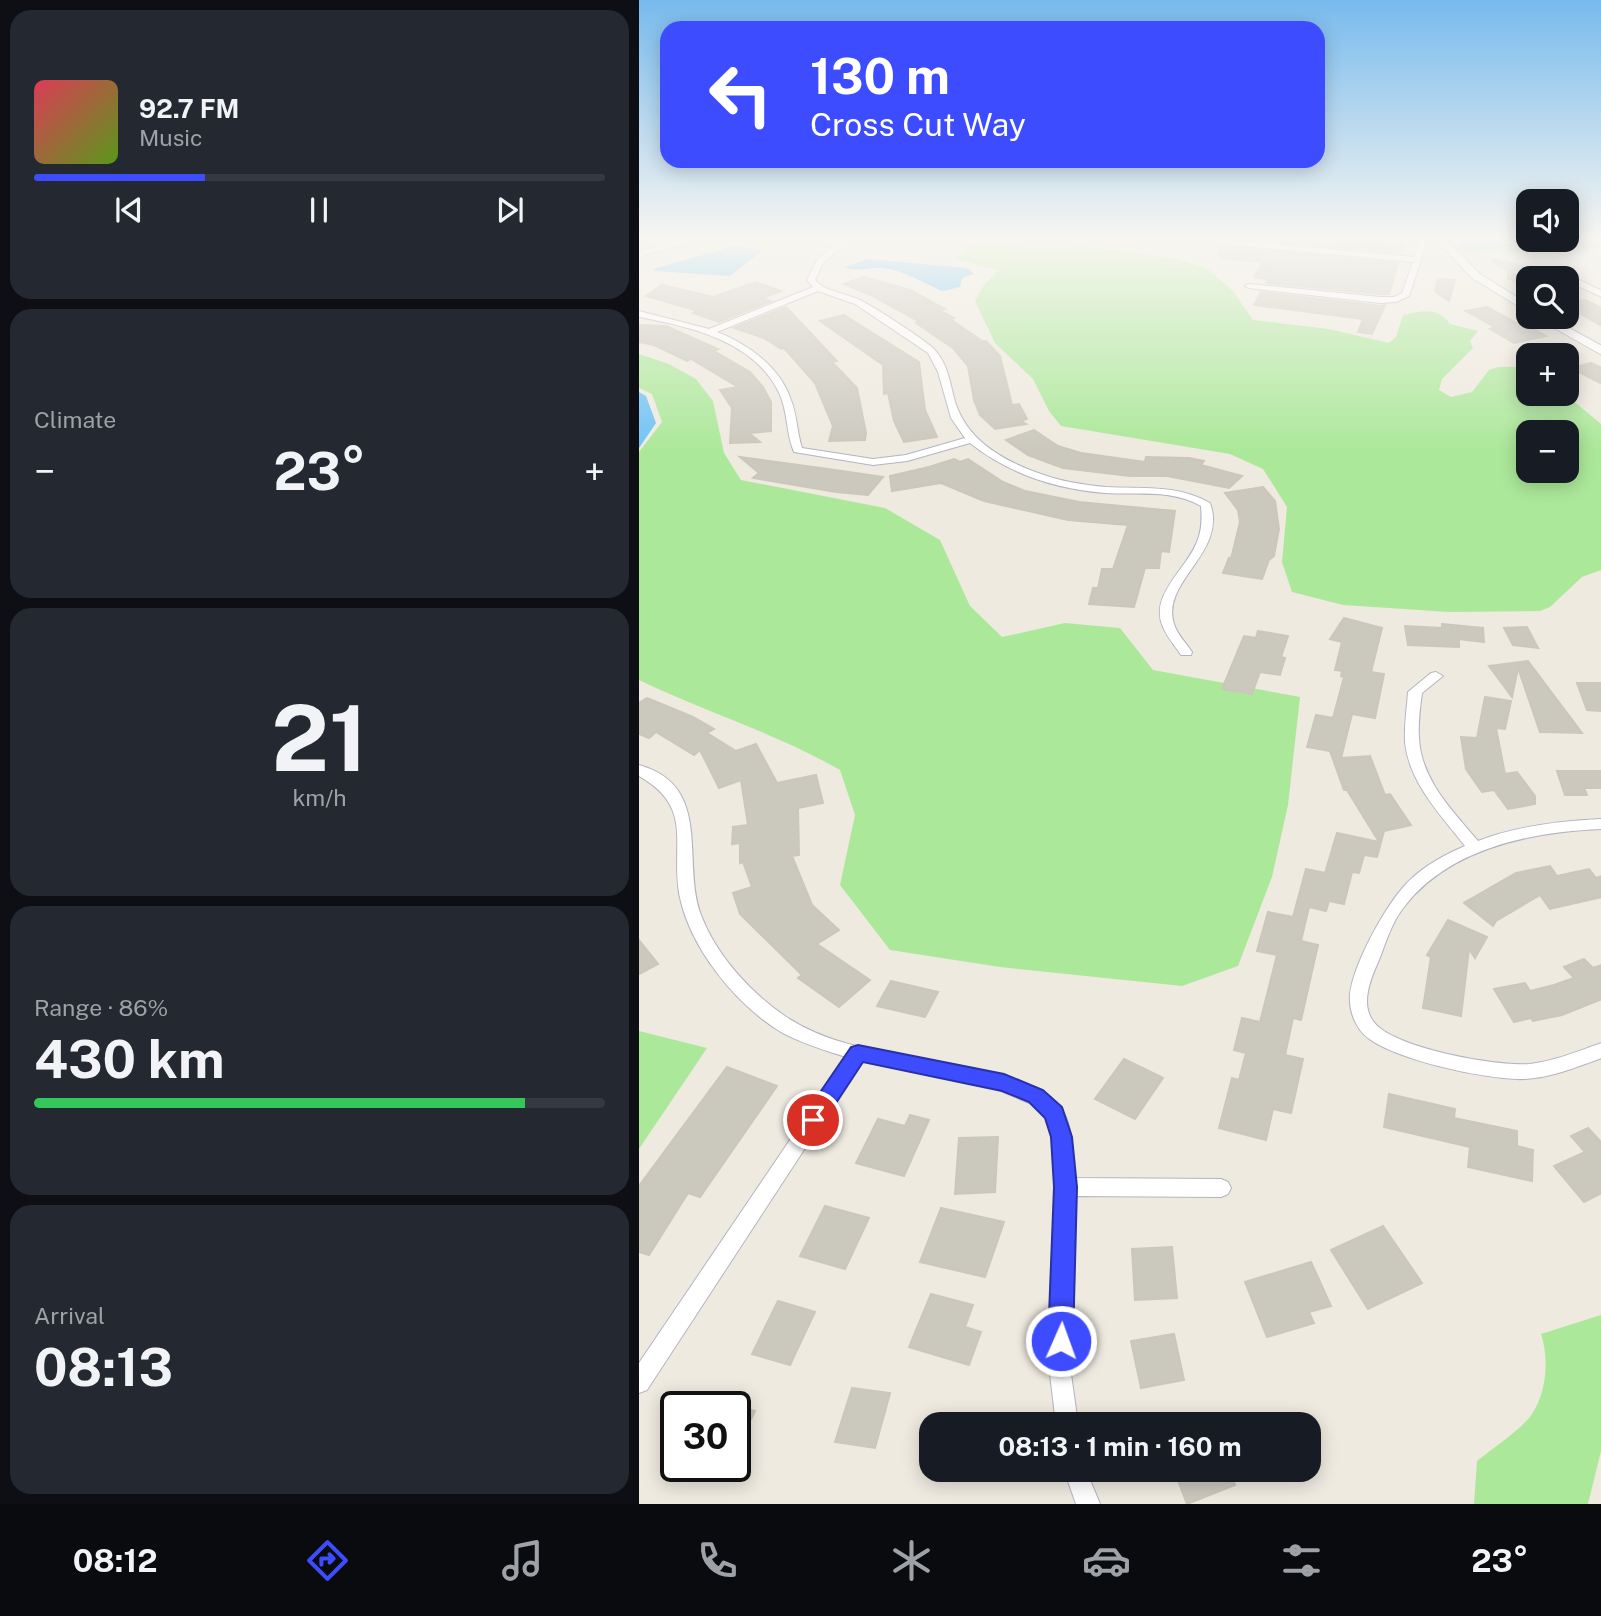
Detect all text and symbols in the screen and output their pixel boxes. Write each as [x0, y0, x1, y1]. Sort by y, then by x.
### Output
text: 130 m [810, 47, 950, 105]
icon: left [695, 49, 786, 140]
text: 92.7 FM [139, 93, 239, 124]
text: Cross Cut Way [810, 106, 1026, 143]
text: Music [139, 124, 203, 151]
map controls [1516, 189, 1579, 483]
button: sound [1516, 189, 1579, 252]
icon: previous [110, 191, 148, 229]
icon: pause [300, 191, 338, 229]
icon: next [491, 191, 529, 229]
button: search [1516, 266, 1579, 329]
button: + [1516, 343, 1579, 406]
text: Climate [34, 406, 116, 433]
button: − [1516, 420, 1579, 483]
text: 23° [273, 441, 366, 502]
text: − [34, 449, 55, 494]
text: + [584, 449, 605, 494]
text: 21 [271, 685, 368, 791]
text: km/h [292, 784, 347, 811]
text: Range · 86% [34, 994, 168, 1021]
text: 430 km [34, 1029, 224, 1090]
pin [783, 1090, 843, 1150]
icon: arrive [794, 1101, 832, 1139]
text: Arrival [34, 1302, 105, 1329]
position arrow [1024, 1304, 1098, 1378]
text: 08:13 [34, 1337, 173, 1398]
speed limit sign: 30 [660, 1391, 751, 1482]
text: 08:13 · 1 min · 160 m [998, 1431, 1242, 1462]
icon: directions [303, 1536, 352, 1585]
icon: music [498, 1536, 547, 1585]
icon: phone [693, 1536, 742, 1585]
icon: climate [887, 1536, 936, 1585]
icon: car [1082, 1536, 1131, 1585]
icon: filters [1277, 1536, 1326, 1585]
text: 08:12 [73, 1542, 157, 1579]
text: 23° [1471, 1542, 1528, 1579]

